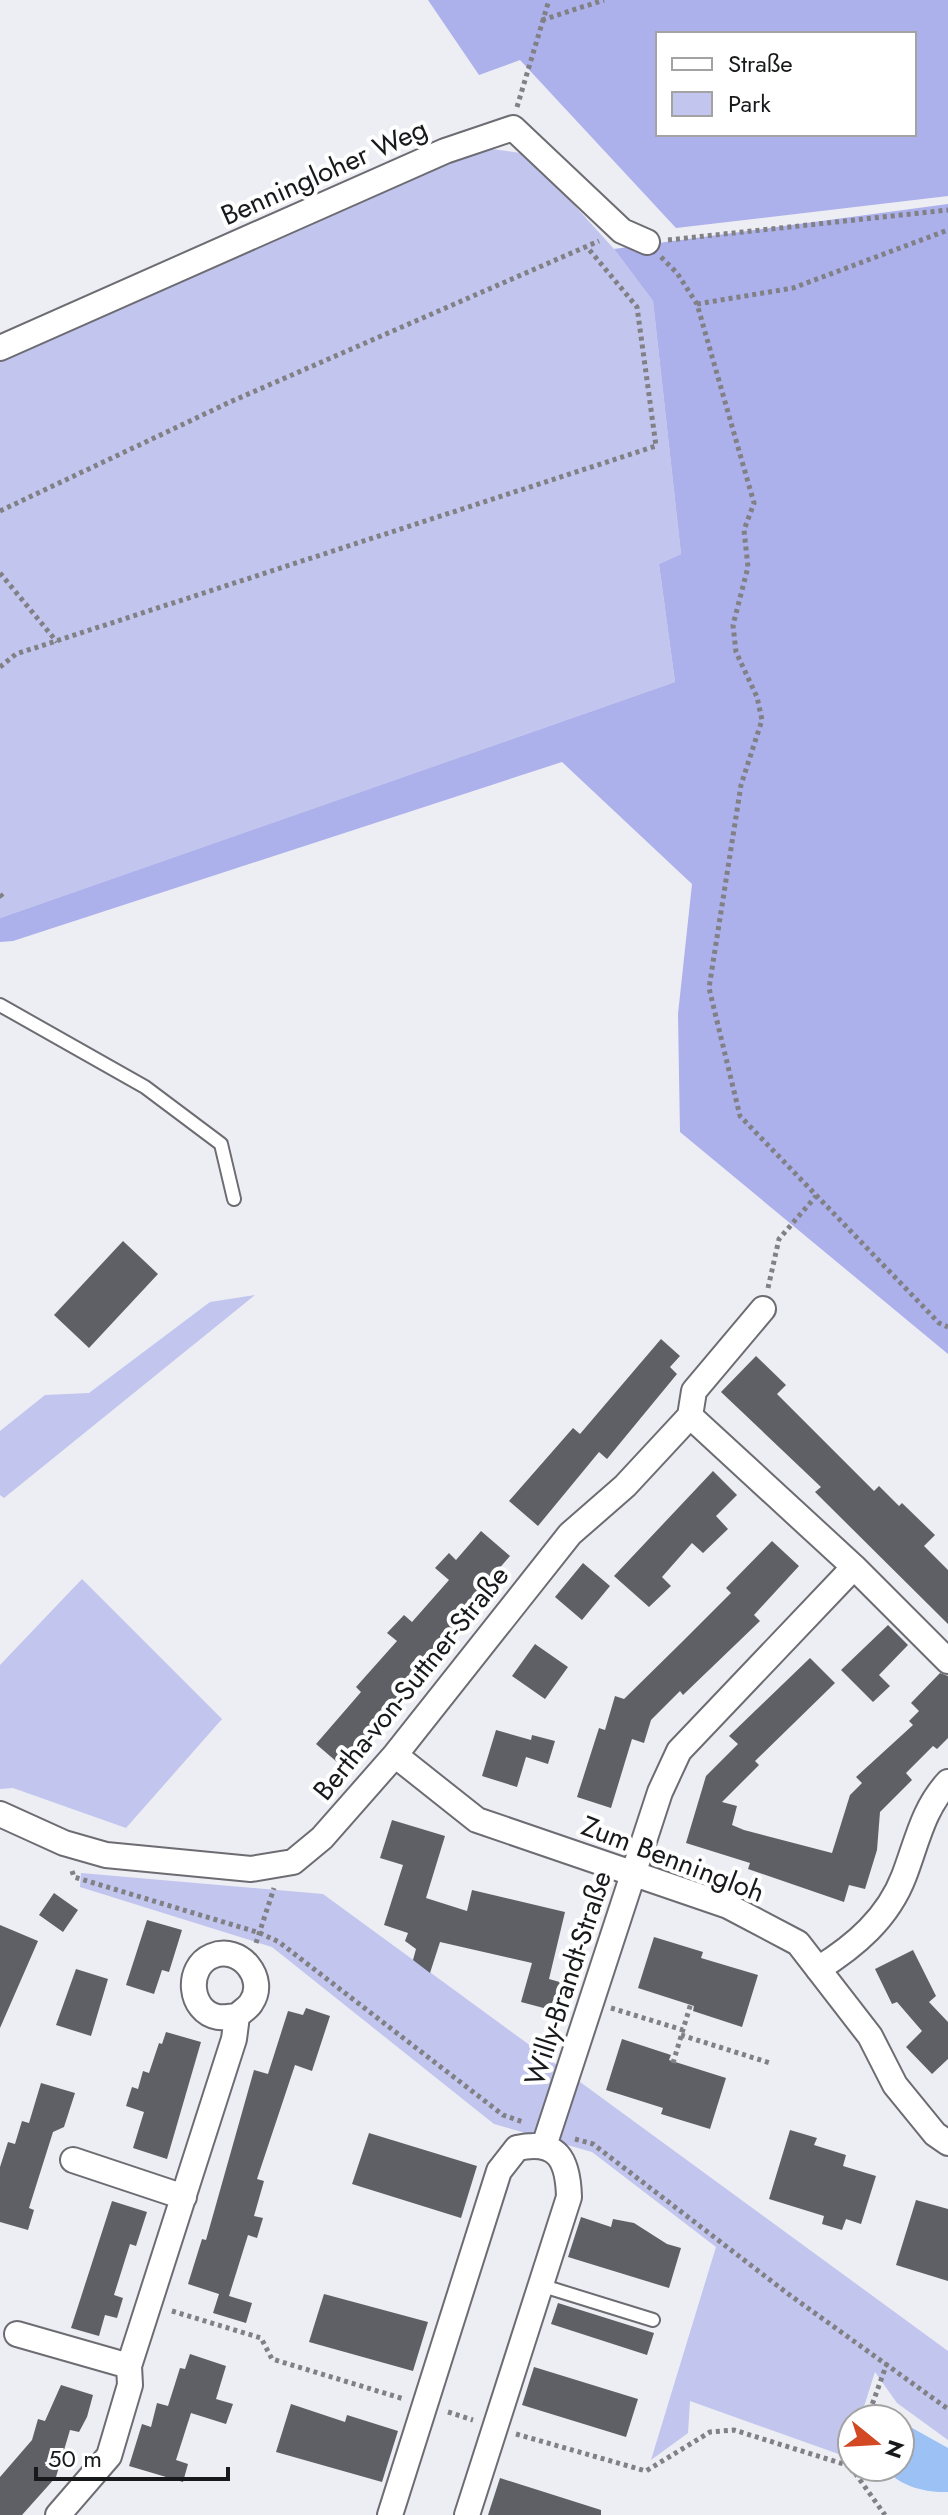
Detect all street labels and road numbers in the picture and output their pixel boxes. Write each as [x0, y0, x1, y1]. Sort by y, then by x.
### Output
street label: Benningloher Weg [214, 108, 434, 236]
street label: Bertha-von-Suttner-Straße [303, 1557, 519, 1809]
street label: Zum Benningloh [575, 1805, 771, 1913]
street label: Willy-Brandt-Straße [514, 1865, 622, 2091]

